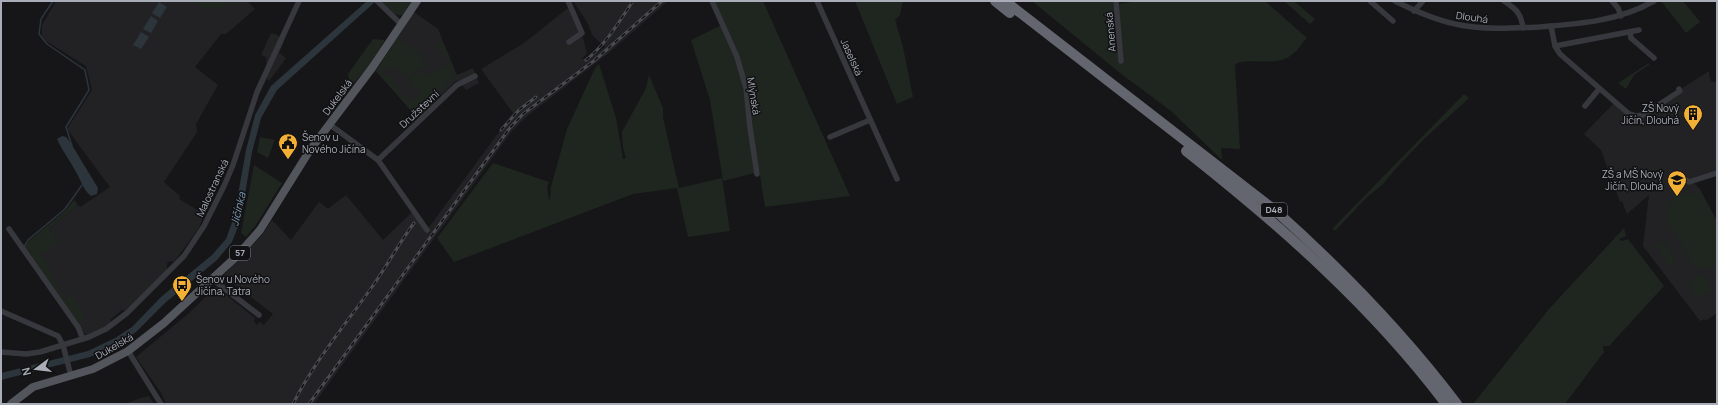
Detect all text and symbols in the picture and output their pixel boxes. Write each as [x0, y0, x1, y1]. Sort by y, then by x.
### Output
street label: Dlouhá [1455, 8, 1489, 26]
street label: Anenská [1101, 12, 1119, 52]
street label: Jaselská [838, 36, 866, 78]
street label: Dukelská [319, 76, 355, 118]
street label: Mlýnská [744, 76, 764, 116]
street label: Družstevní [396, 87, 442, 131]
place label: ZŠ Nový Jičín, Dlouhá [1621, 101, 1680, 127]
building icon: ZŠ Nový Jičín, Dlouhá [1682, 103, 1704, 131]
place label: Šenov u Nového Jičína [302, 130, 366, 156]
public building icon: Šenov u Nového Jičína [277, 132, 299, 160]
street label: Malostranská [193, 157, 231, 219]
place label: ZŠ a MŠ Nový Jičín, Dlouhá [1602, 167, 1664, 193]
school or university icon: ZŠ a MŠ Nový Jičín, Dlouhá [1666, 169, 1688, 197]
water label: Jičínka [226, 190, 249, 227]
road number: D48 [1261, 203, 1287, 217]
road number: 57 [230, 246, 250, 260]
place label: Šenov u Nového Jičína, Tatra [196, 272, 270, 298]
bus stop icon: Šenov u Nového Jičína, Tatra [171, 274, 193, 302]
street label: Dukelská [93, 330, 135, 362]
north arrow [16, 349, 56, 389]
text: N [18, 366, 34, 377]

